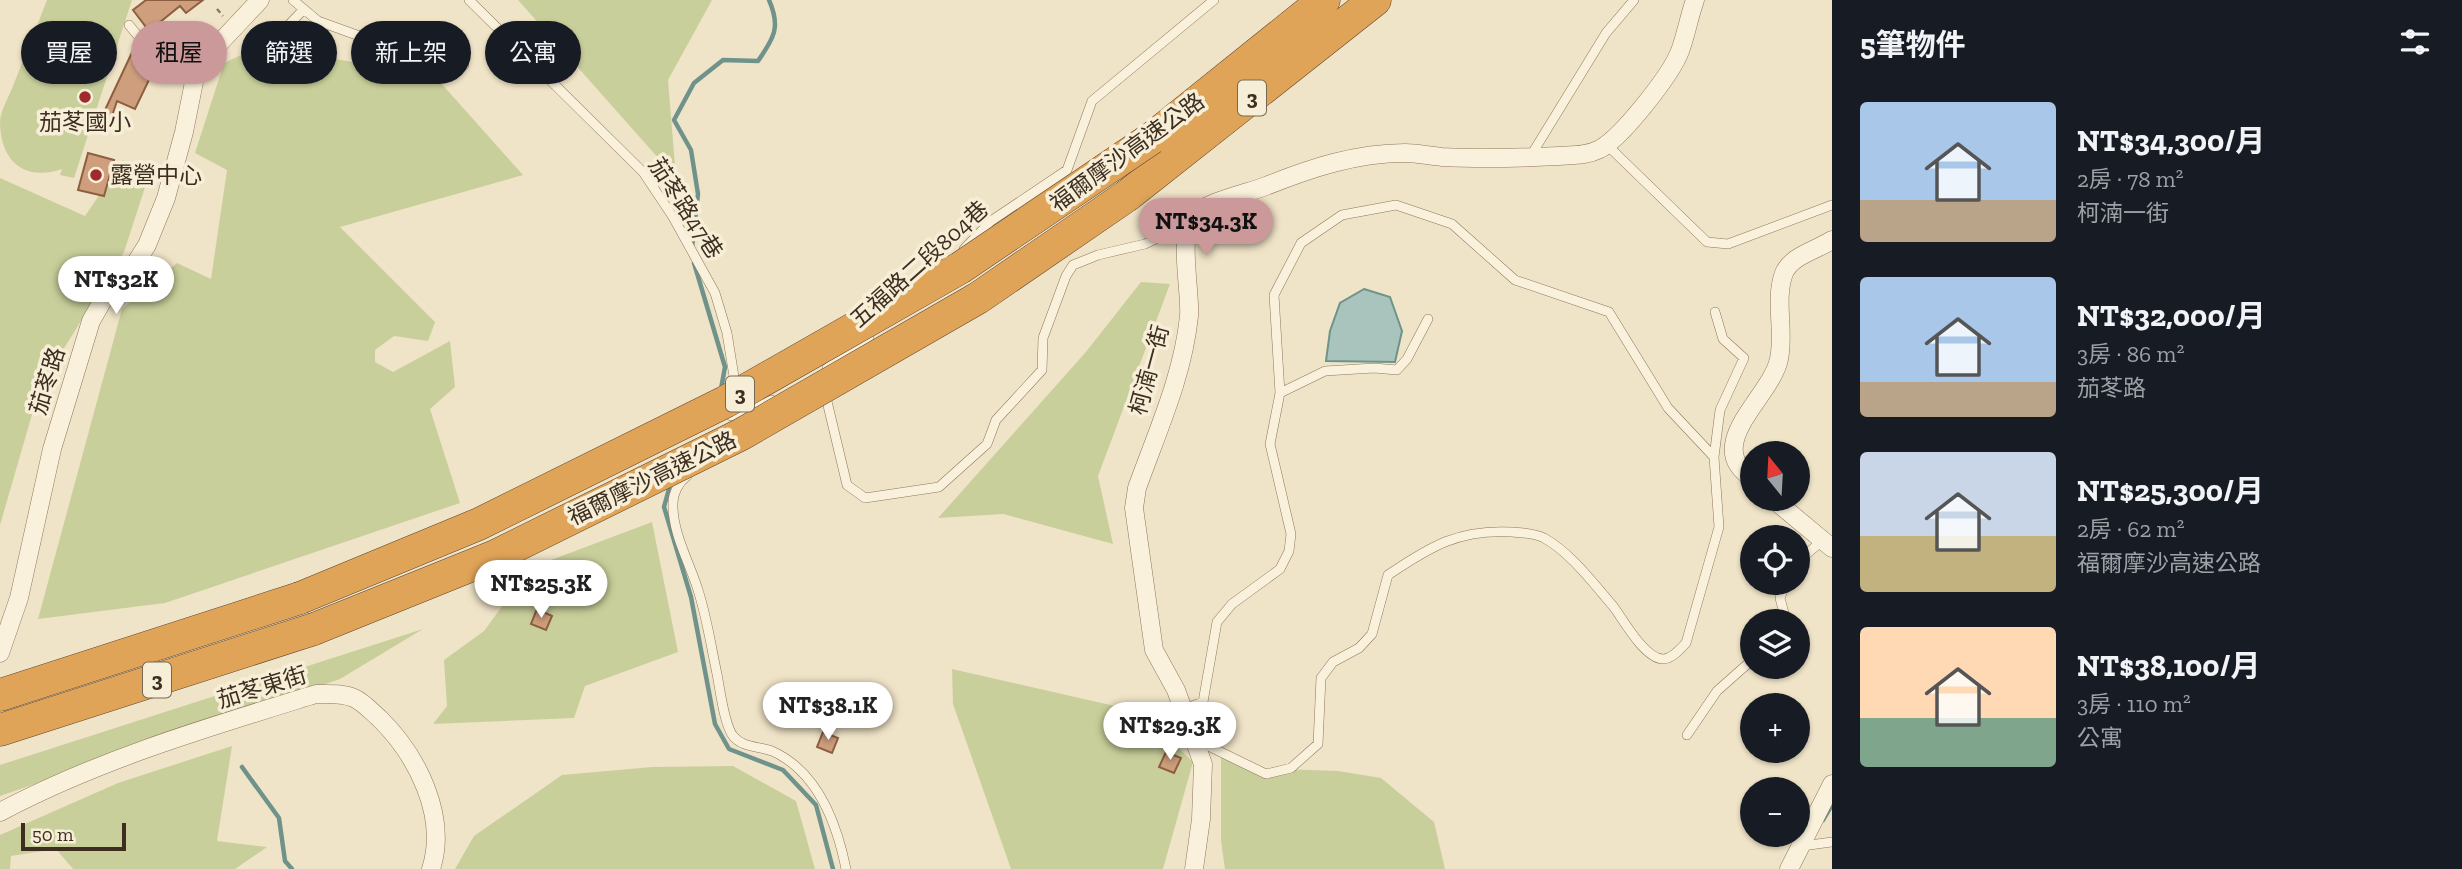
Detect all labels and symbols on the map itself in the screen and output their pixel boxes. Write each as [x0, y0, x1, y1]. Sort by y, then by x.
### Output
road number: 3 [1238, 80, 1266, 116]
street label: 福爾摩沙高速公路 [1044, 87, 1210, 217]
marker: 茄苳國小 [77, 89, 93, 105]
place label: 茄苳國小 [39, 108, 131, 136]
street label: 茄苳路47巷 [643, 152, 729, 264]
place label: 露營中心 [110, 161, 202, 189]
marker: 露營中心 [88, 167, 104, 183]
street label: 五福路二段804巷 [844, 195, 994, 333]
pin: NT$34.3K [1134, 198, 1278, 258]
pin: NT$32K [59, 256, 173, 316]
street label: 柯湳一街 [1124, 322, 1174, 418]
street label: 茄苳路 [24, 344, 70, 418]
road number: 3 [726, 376, 754, 412]
street label: 福爾摩沙高速公路 [563, 425, 741, 531]
north arrow [1740, 441, 1810, 511]
pin: NT$25.3K [469, 560, 613, 620]
street label: 茄苳東街 [214, 660, 310, 714]
road number: 3 [143, 662, 171, 698]
pin: NT$38.1K [756, 682, 900, 742]
pin: NT$29.3K [1098, 702, 1242, 762]
scale bar [21, 820, 126, 852]

